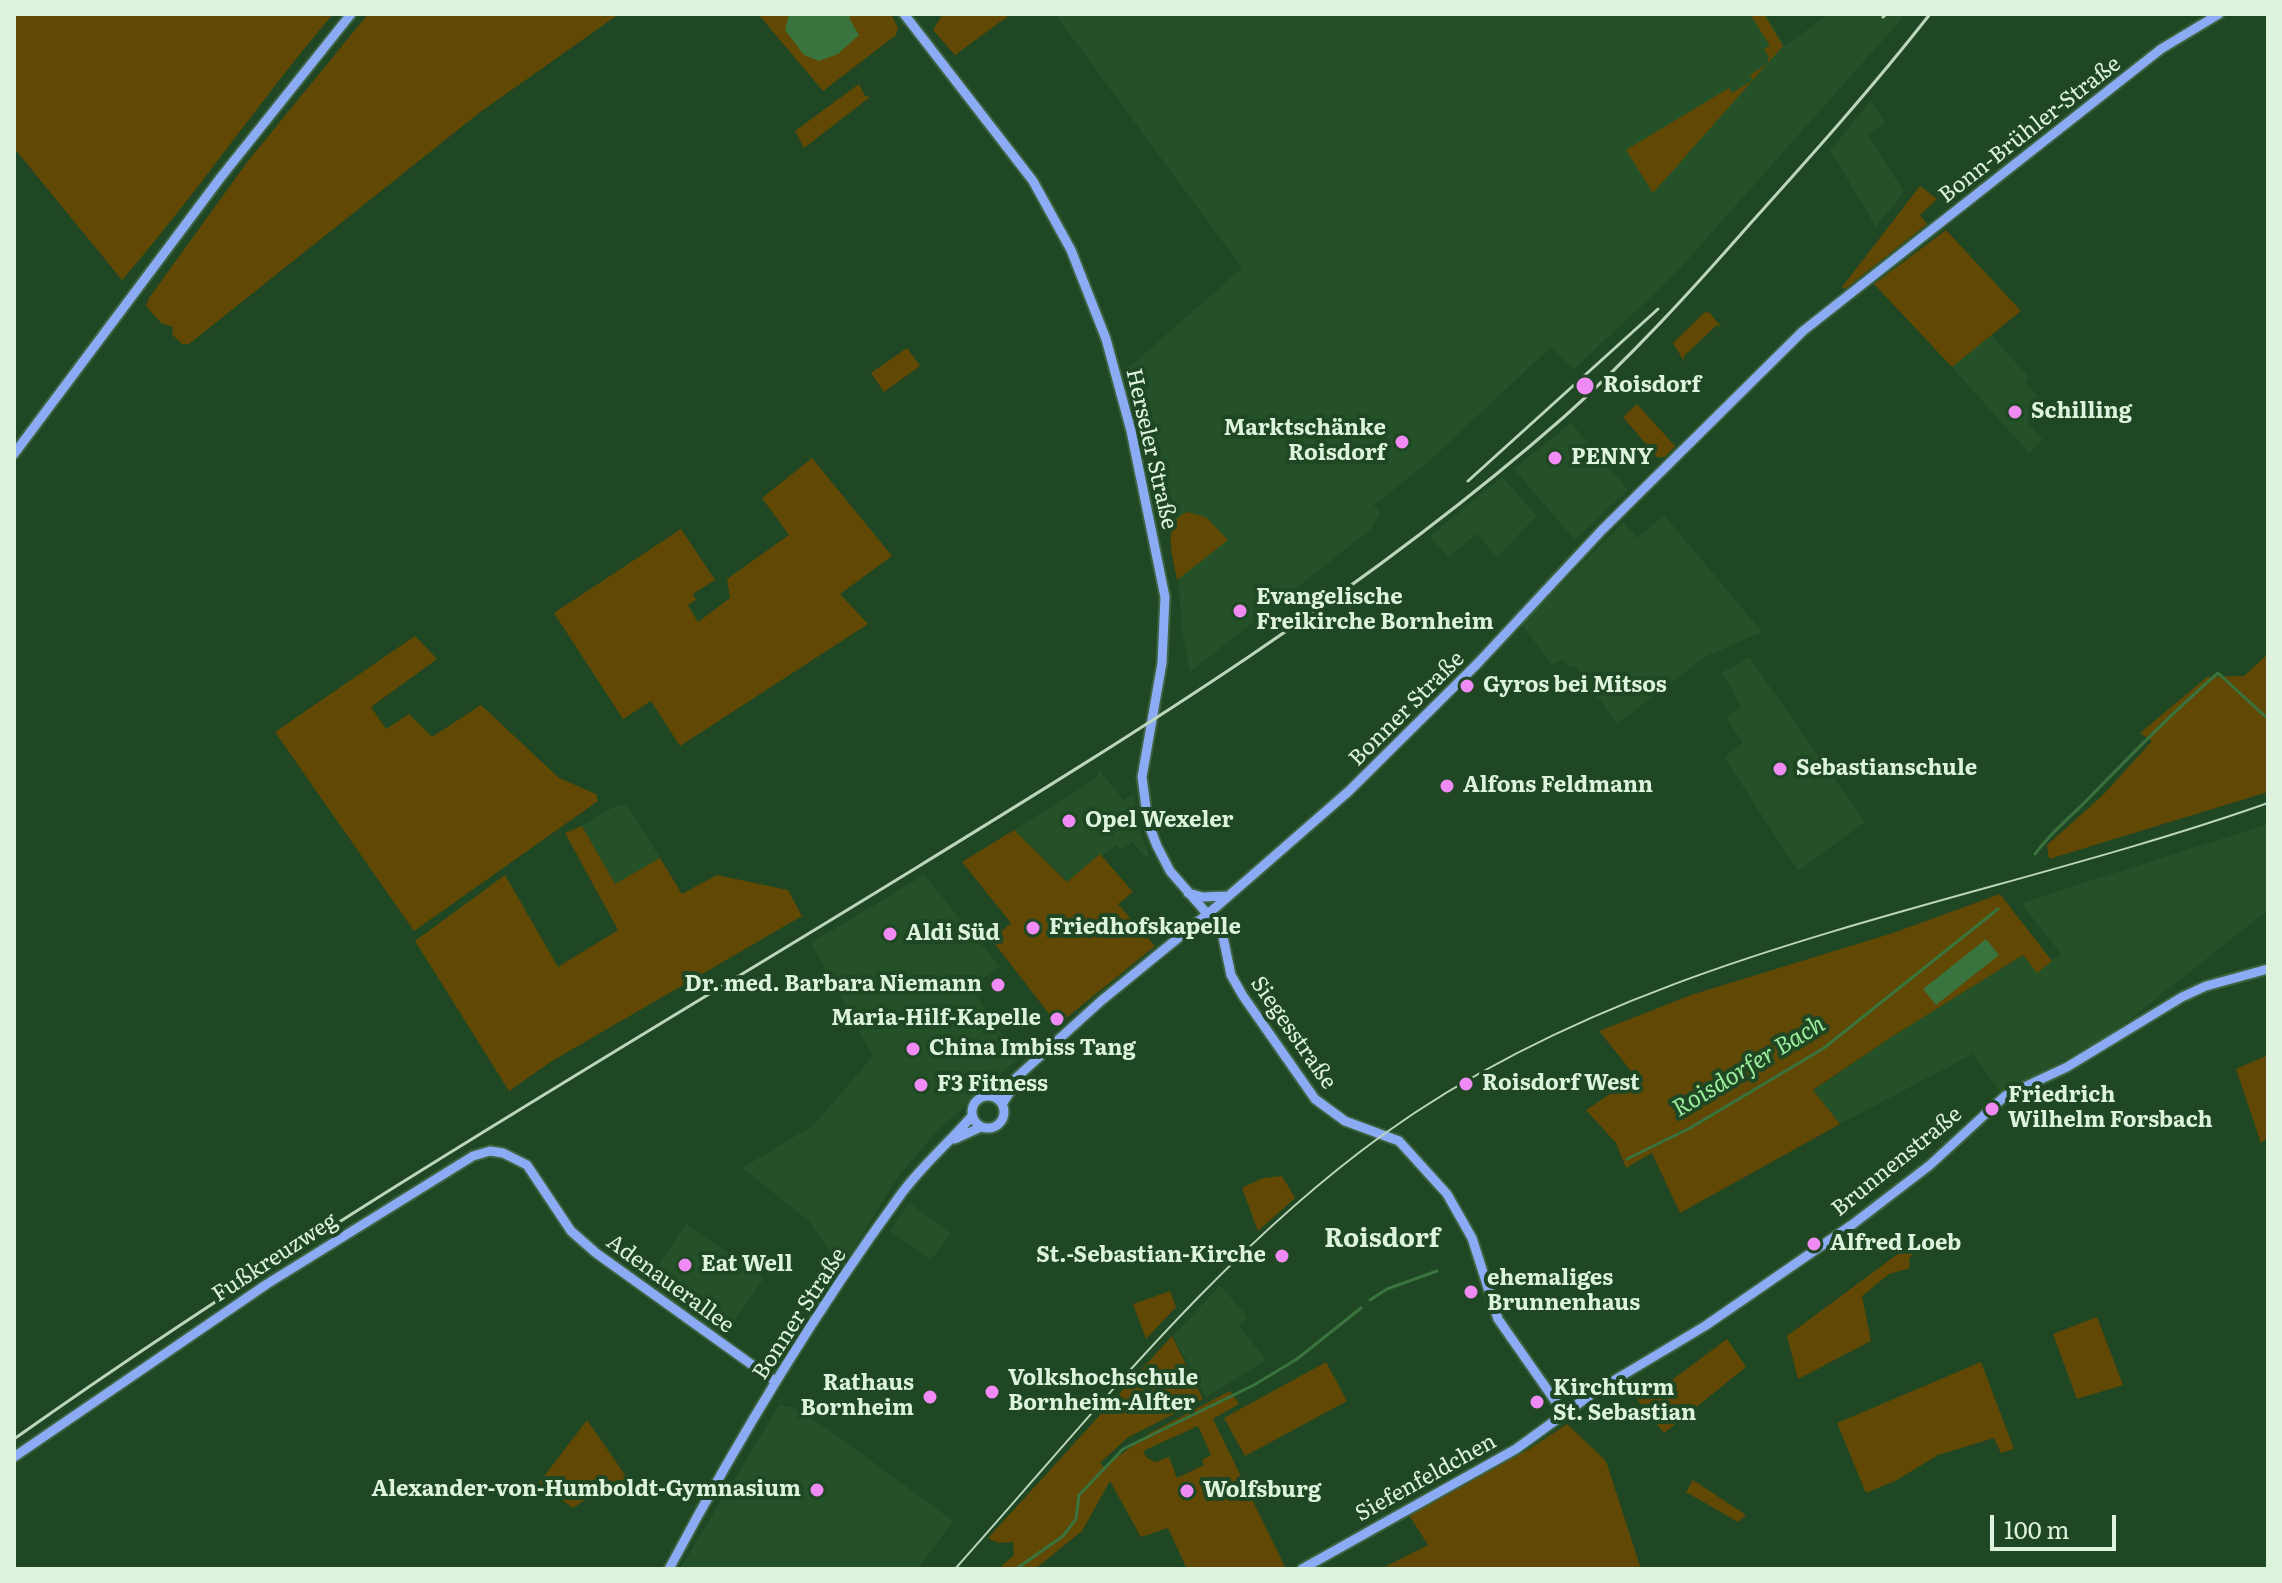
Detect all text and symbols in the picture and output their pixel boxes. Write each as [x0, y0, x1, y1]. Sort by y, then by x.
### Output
street label: Bonn-Brühler-Straße [1934, 51, 2126, 209]
street label: Herseler Straße [1120, 366, 1182, 532]
place label: Roisdorf [1603, 373, 1701, 399]
marker: Roisdorf [1574, 375, 1596, 397]
place label: Schilling [2031, 399, 2132, 425]
marker: Schilling [2006, 403, 2024, 421]
place label: Marktschänke Roisdorf [1224, 416, 1386, 468]
marker: Marktschänke Roisdorf [1393, 433, 1411, 451]
place label: PENNY [1571, 445, 1653, 471]
marker: PENNY [1546, 449, 1564, 467]
place label: Evangelische Freikirche Bornheim [1256, 585, 1494, 636]
marker: Evangelische Freikirche Bornheim [1231, 602, 1249, 620]
street label: Bonner Straße [1344, 646, 1470, 772]
place label: Gyros bei Mitsos [1483, 673, 1667, 699]
marker: Gyros bei Mitsos [1458, 677, 1476, 695]
place label: Sebastianschule [1796, 756, 1977, 782]
marker: Sebastianschule [1771, 760, 1789, 778]
place label: Alfons Feldmann [1463, 773, 1653, 799]
marker: Alfons Feldmann [1438, 777, 1456, 795]
place label: Opel Wexeler [1085, 808, 1233, 834]
marker: Opel Wexeler [1060, 812, 1078, 830]
place label: Friedhofskapelle [1049, 915, 1241, 941]
marker: Friedhofskapelle [1024, 919, 1042, 937]
place label: Aldi Süd [906, 921, 1000, 947]
marker: Aldi Süd [881, 925, 899, 943]
place label: Dr. med. Barbara Niemann [685, 972, 982, 998]
street label: Siegesstraße [1244, 972, 1342, 1094]
marker: Dr. med. Barbara Niemann [989, 976, 1007, 994]
place label: Maria-Hilf-Kapelle [831, 1006, 1041, 1032]
marker: Maria-Hilf-Kapelle [1048, 1010, 1066, 1028]
water label: Roisdorfer Bach [1668, 1010, 1830, 1124]
place label: China Imbiss Tang [929, 1036, 1136, 1062]
marker: China Imbiss Tang [904, 1040, 922, 1058]
place label: Roisdorf West [1482, 1071, 1640, 1097]
place label: F3 Fitness [937, 1072, 1048, 1098]
marker: Roisdorf West [1457, 1075, 1475, 1093]
marker: F3 Fitness [912, 1076, 930, 1094]
place label: Friedrich Wilhelm Forsbach [2008, 1083, 2213, 1134]
marker: Friedrich Wilhelm Forsbach [1983, 1100, 2001, 1118]
street label: Brunnenstraße [1827, 1101, 1967, 1223]
street label: Fußkreuzweg [208, 1208, 342, 1308]
district label: Roisdorf [1324, 1223, 1440, 1255]
street label: Adenauerallee [601, 1229, 739, 1339]
place label: Alfred Loeb [1830, 1231, 1961, 1257]
marker: Alfred Loeb [1805, 1235, 1823, 1253]
street label: Bonner Straße [748, 1243, 852, 1385]
place label: St.-Sebastian-Kirche [1036, 1243, 1266, 1269]
marker: St.-Sebastian-Kirche [1273, 1247, 1291, 1265]
place label: Eat Well [701, 1252, 793, 1278]
marker: Eat Well [676, 1256, 694, 1274]
place label: ehemaliges Brunnenhaus [1487, 1266, 1640, 1318]
marker: ehemaliges Brunnenhaus [1462, 1283, 1480, 1301]
place label: Volkshochschule Bornheim-Alfter [1008, 1366, 1198, 1418]
place label: Rathaus Bornheim [801, 1371, 914, 1422]
place label: Kirchturm St. Sebastian [1553, 1376, 1696, 1428]
marker: Volkshochschule Bornheim-Alfter [983, 1383, 1001, 1401]
marker: Rathaus Bornheim [921, 1388, 939, 1406]
marker: Kirchturm St. Sebastian [1528, 1393, 1546, 1411]
street label: Siefenfeldchen [1351, 1428, 1501, 1528]
place label: Alexander-von-Humboldt-Gymnasium [372, 1477, 801, 1503]
place label: Wolfsburg [1203, 1478, 1321, 1504]
marker: Alexander-von-Humboldt-Gymnasium [808, 1481, 826, 1499]
marker: Wolfsburg [1178, 1482, 1196, 1500]
scale bar [1994, 1499, 2120, 1549]
text: 100 m [2004, 1511, 2070, 1546]

